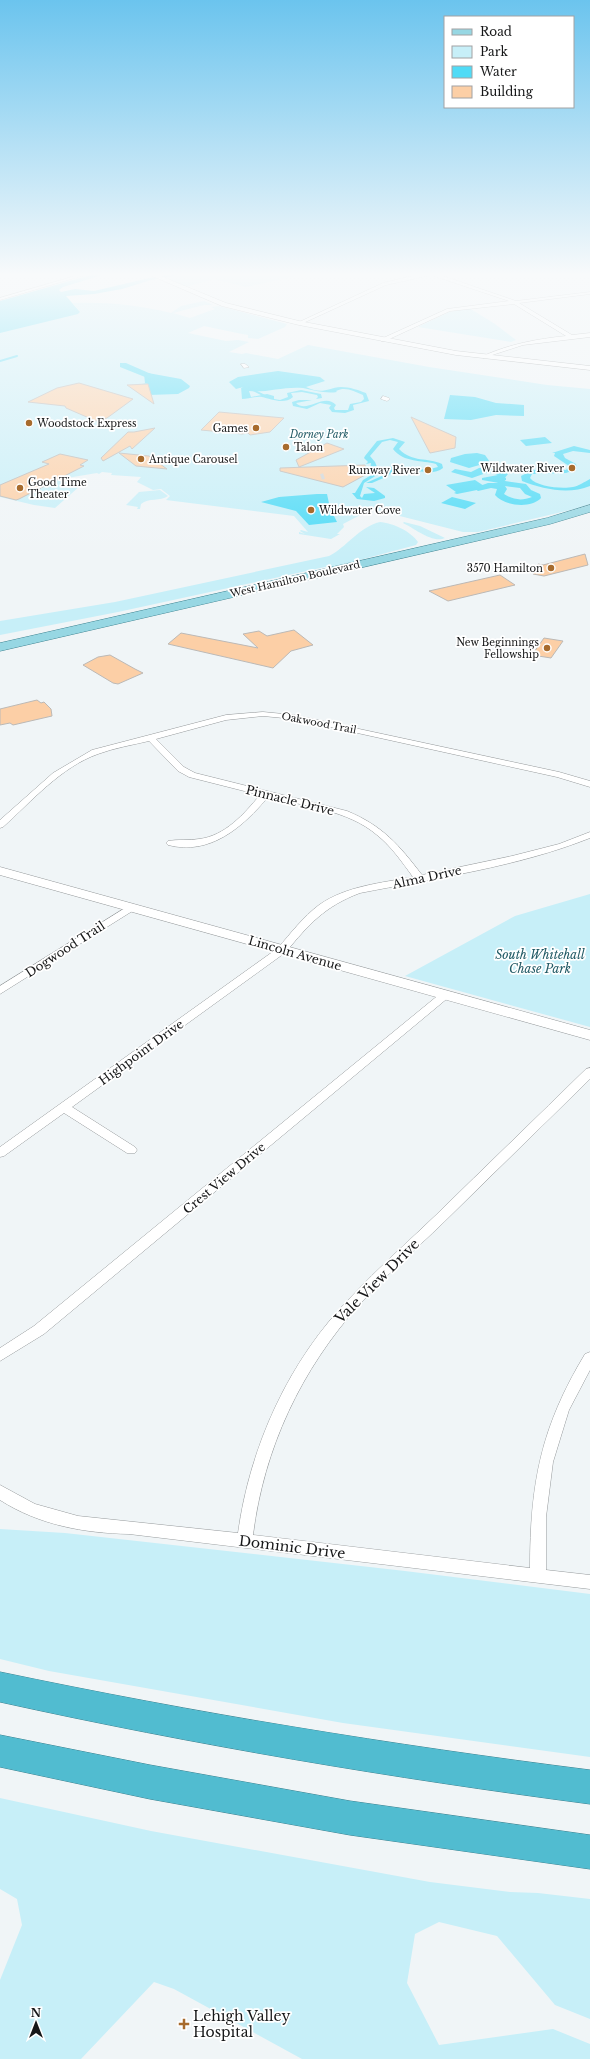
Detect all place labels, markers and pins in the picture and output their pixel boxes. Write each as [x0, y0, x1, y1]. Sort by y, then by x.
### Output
place label: Woodstock Express [36, 417, 137, 430]
marker: Woodstock Express [24, 418, 34, 428]
place label: Games [213, 422, 248, 435]
marker: Games [251, 423, 261, 433]
place label: Talon [294, 441, 323, 454]
marker: Talon [281, 442, 291, 452]
place label: Antique Carousel [148, 453, 238, 466]
marker: Antique Carousel [136, 454, 146, 464]
place label: Wildwater River [480, 462, 564, 475]
marker: Wildwater River [567, 463, 577, 473]
place label: Runway River [348, 464, 420, 477]
marker: Runway River [423, 465, 433, 475]
place label: Good Time Theater [28, 476, 87, 501]
marker: Good Time Theater [15, 483, 25, 493]
place label: Wildwater Cove [318, 504, 401, 517]
marker: Wildwater Cove [306, 505, 316, 515]
place label: 3570 Hamilton [467, 562, 543, 575]
marker: 3570 Hamilton [546, 563, 556, 573]
place label: New Beginnings Fellowship [456, 636, 539, 661]
marker: New Beginnings Fellowship [542, 643, 552, 653]
place label: Lehigh Valley Hospital [193, 2007, 290, 2041]
marker: Lehigh Valley Hospital [178, 2018, 190, 2030]

